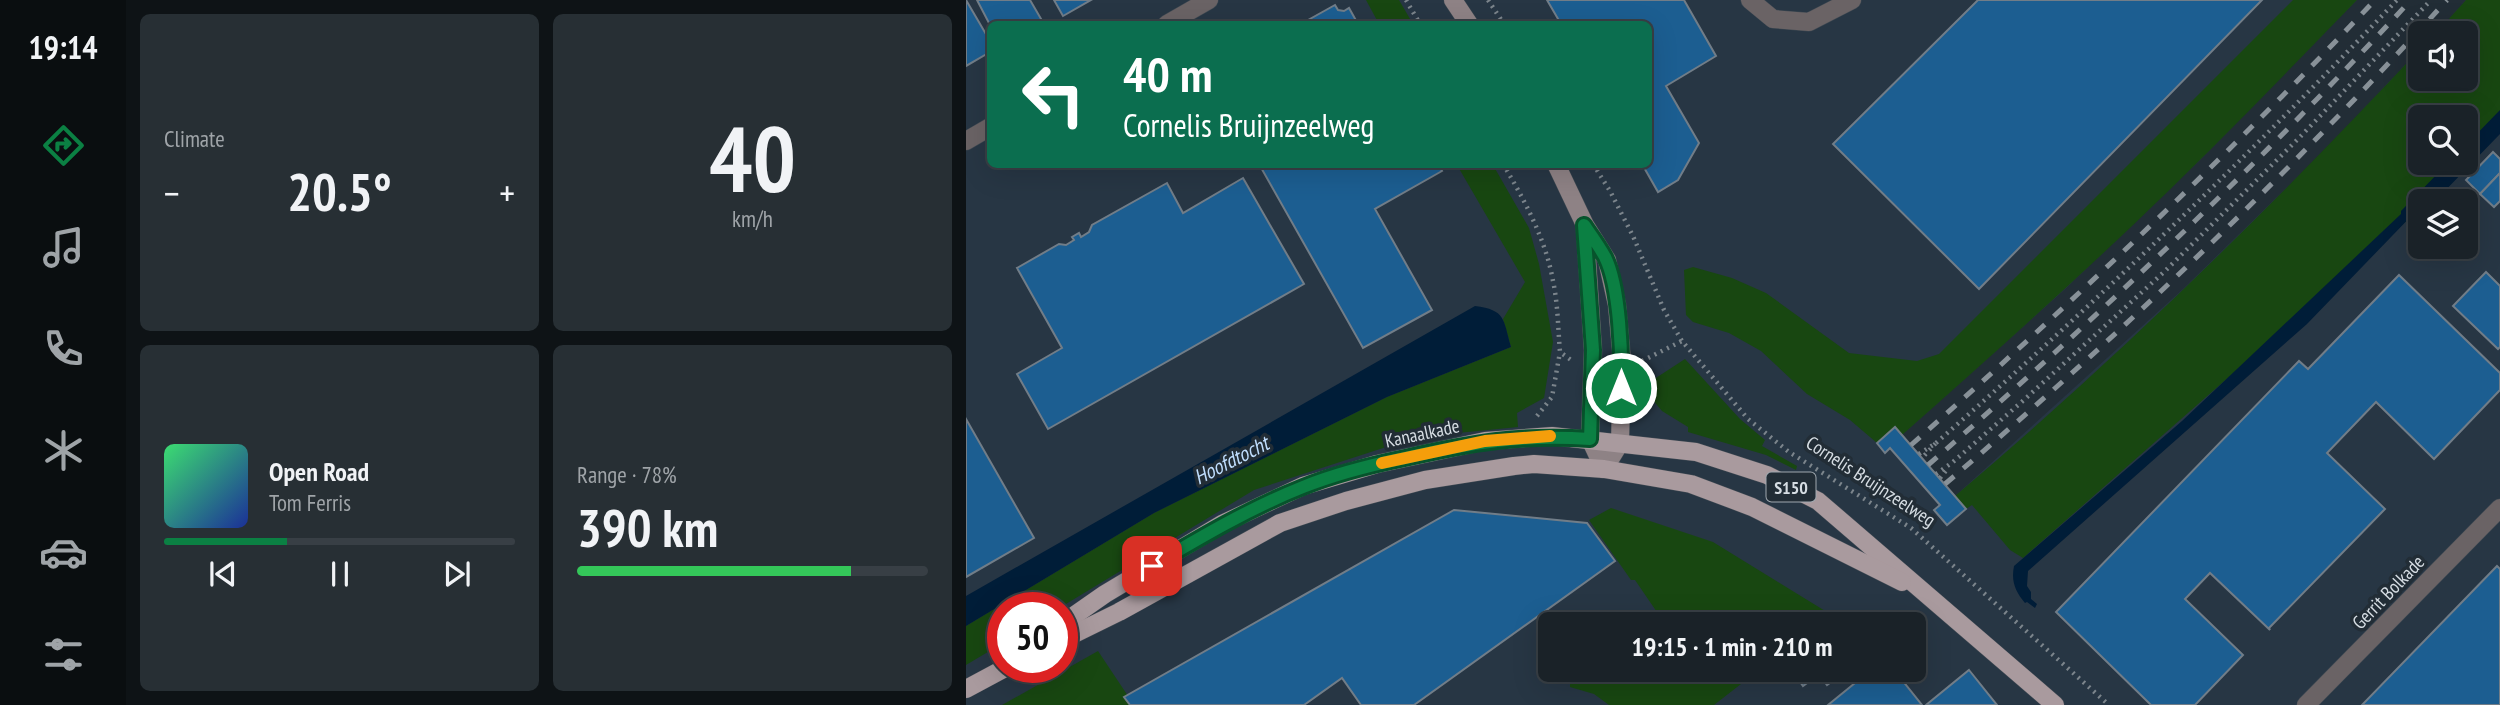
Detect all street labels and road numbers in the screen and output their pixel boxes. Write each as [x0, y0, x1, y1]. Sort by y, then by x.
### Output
street label: Kanaalkade [1383, 413, 1462, 453]
street label: Cornelis Bruijnzeelweg [1802, 430, 1940, 532]
road number: S150 [1766, 472, 1816, 502]
street label: Gerrit Bolkade [2347, 550, 2429, 634]

